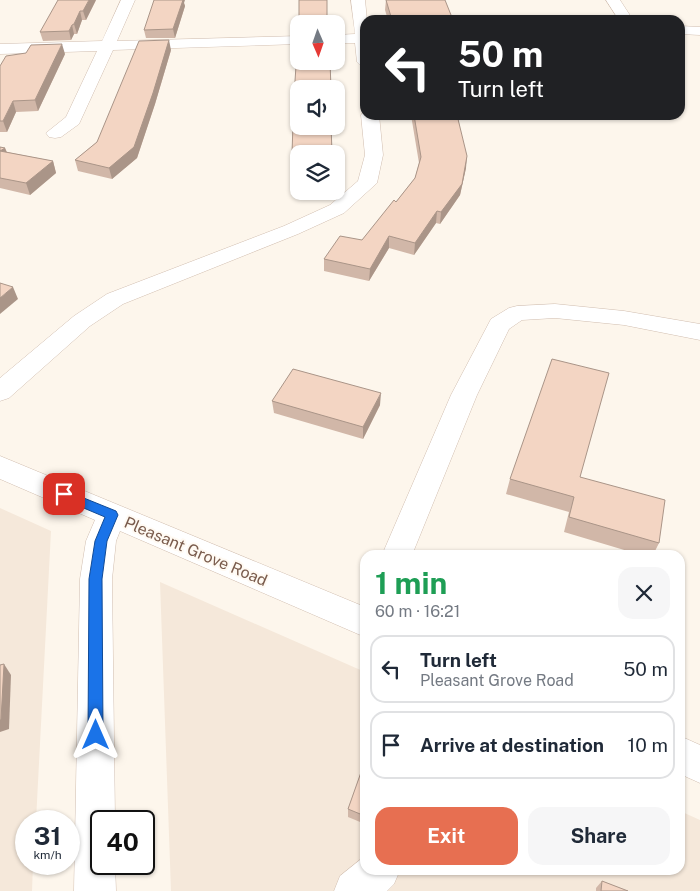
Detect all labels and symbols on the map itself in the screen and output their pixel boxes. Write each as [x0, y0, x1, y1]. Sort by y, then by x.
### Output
north arrow [290, 15, 345, 70]
pin [43, 473, 85, 515]
street label: Pleasant Grove Road [121, 513, 270, 590]
position arrow [69, 708, 121, 760]
speed limit sign: 40 [90, 810, 155, 875]

